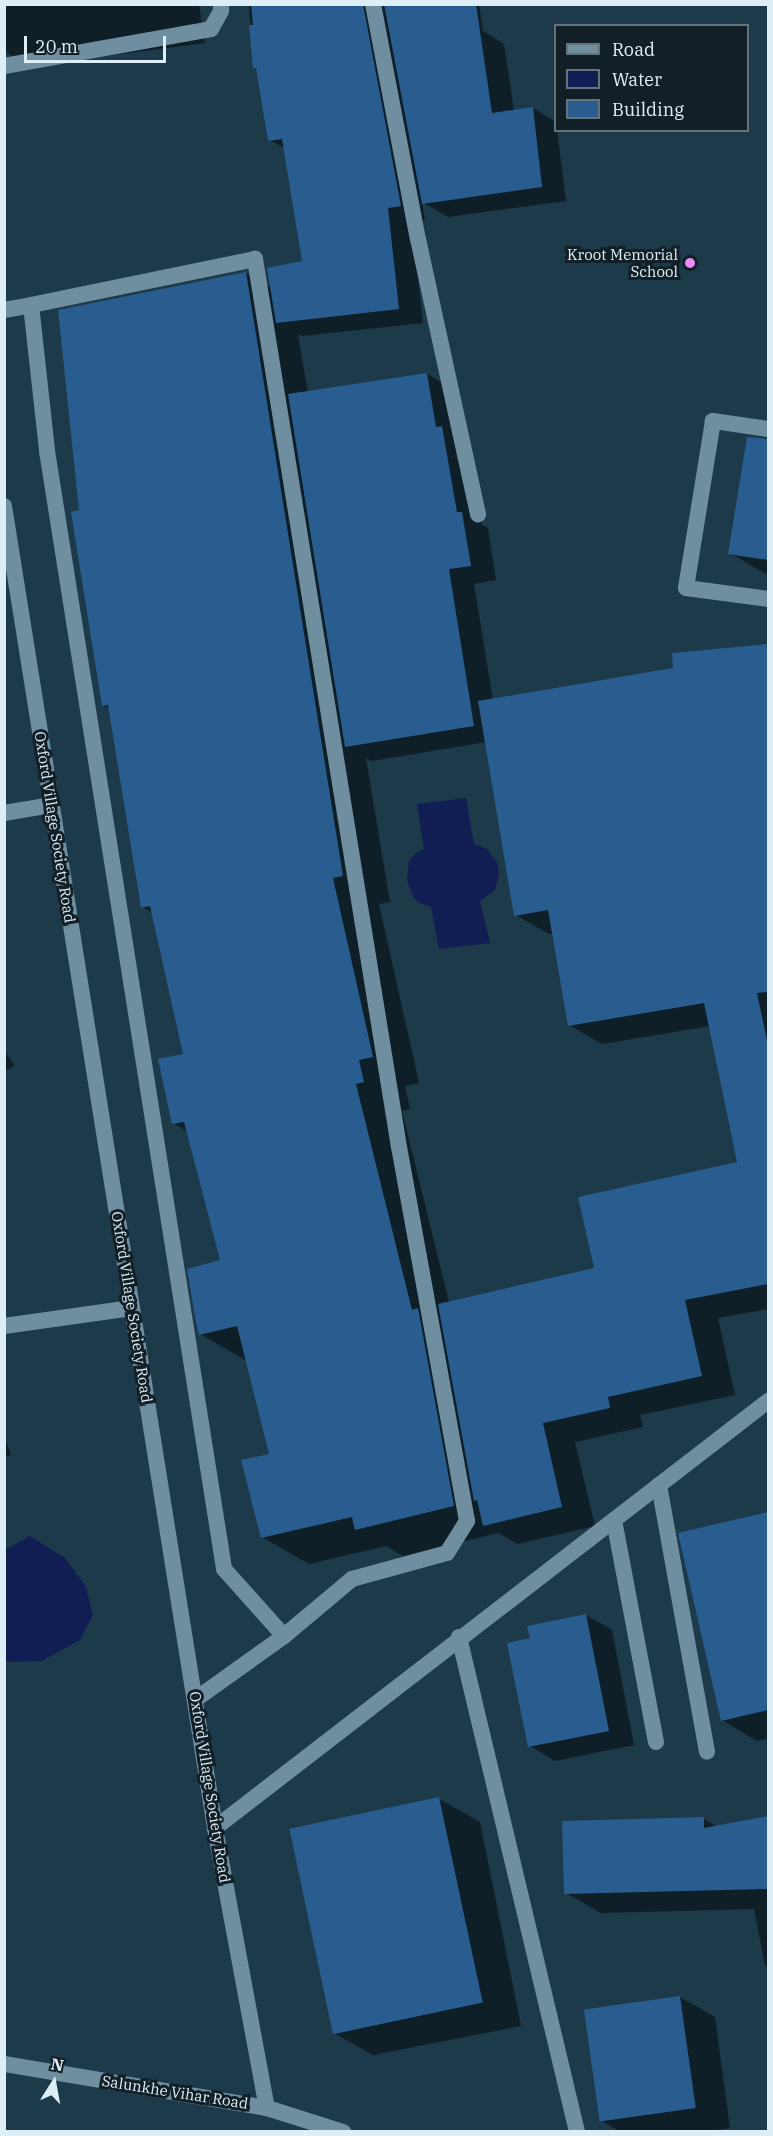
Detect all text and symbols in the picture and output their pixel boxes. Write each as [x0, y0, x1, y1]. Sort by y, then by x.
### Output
scale bar [27, 24, 170, 62]
legend [554, 24, 749, 132]
text: 20 m [35, 35, 78, 58]
text: Road [612, 38, 655, 61]
text: Water [612, 68, 662, 91]
text: Building [612, 98, 684, 121]
place label: Kroot Memorial School [567, 245, 678, 280]
marker: Kroot Memorial School [683, 256, 697, 270]
street label: Oxford Village Society Road [31, 730, 79, 924]
street label: Oxford Village Society Road [108, 1210, 156, 1404]
street label: Oxford Village Society Road [186, 1690, 234, 1884]
north arrow [24, 2052, 84, 2112]
text: N [49, 2053, 66, 2075]
street label: Salunkhe Vihar Road [101, 2072, 249, 2112]

